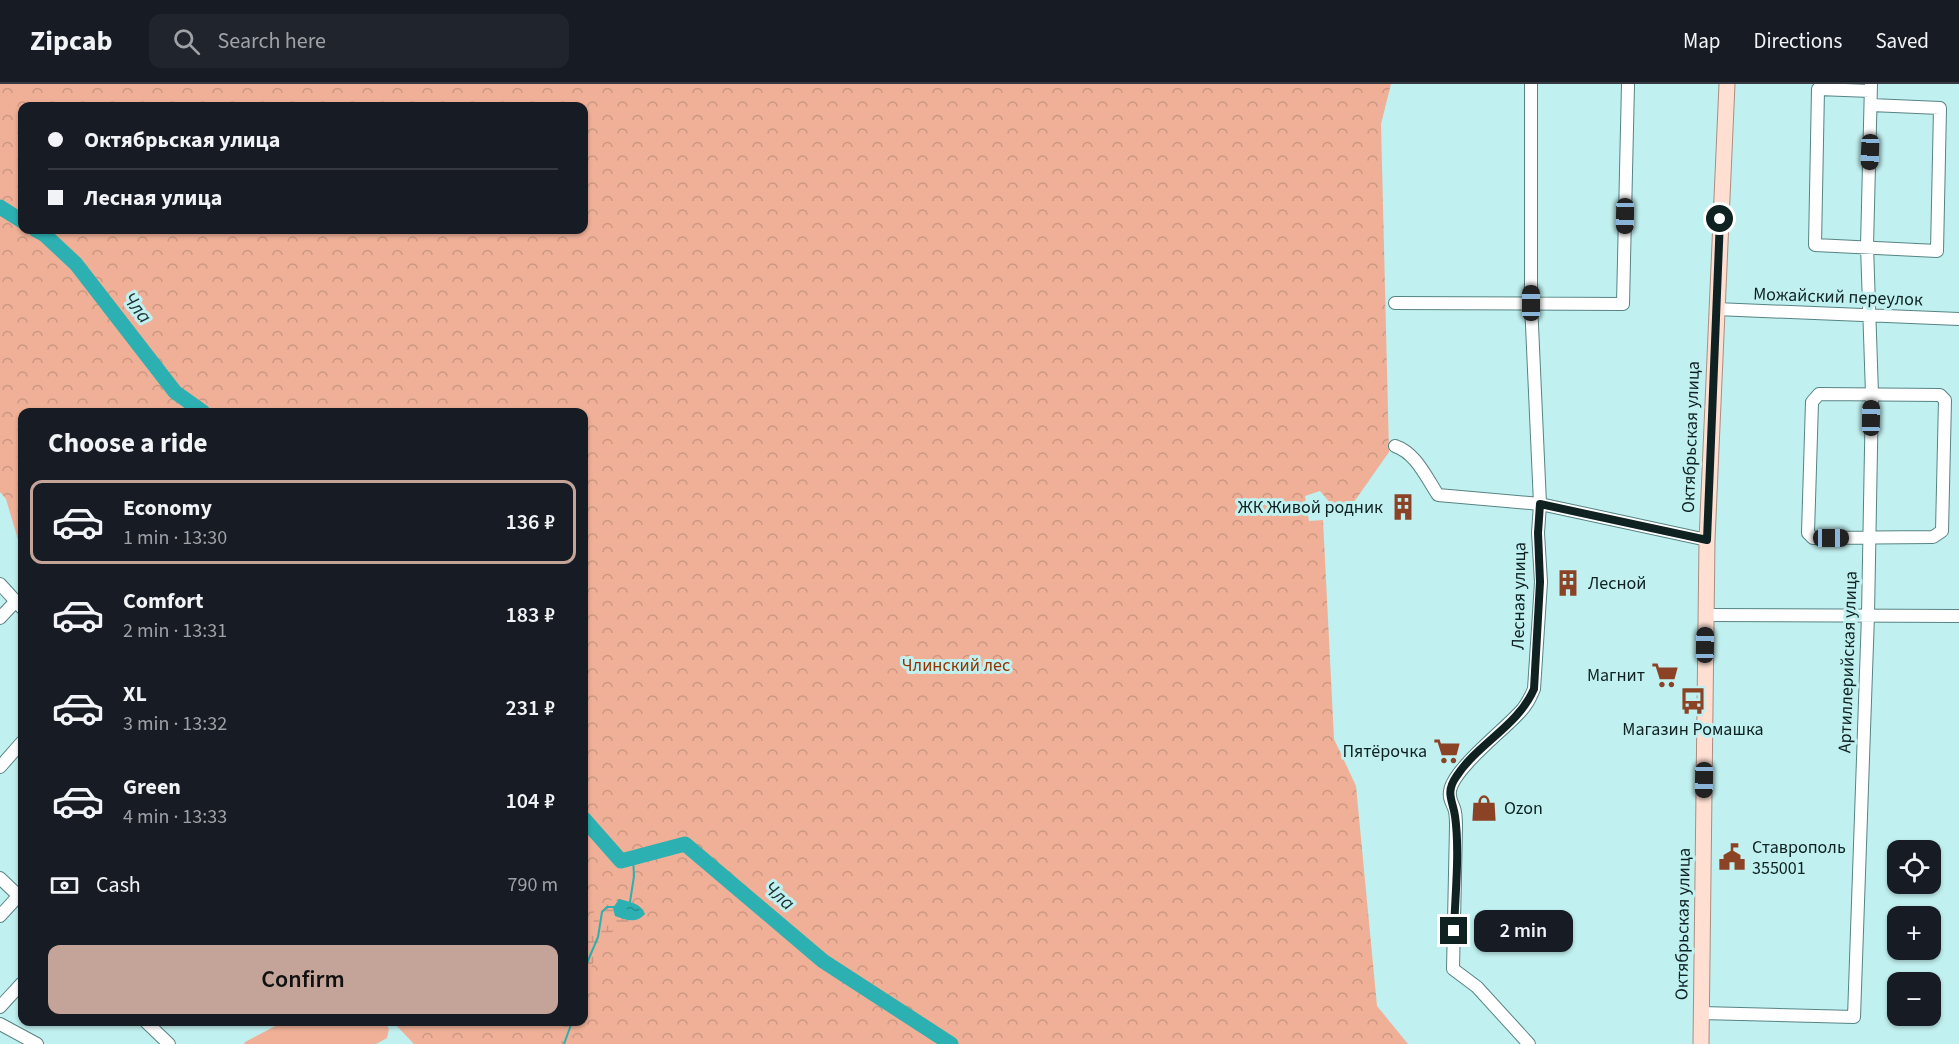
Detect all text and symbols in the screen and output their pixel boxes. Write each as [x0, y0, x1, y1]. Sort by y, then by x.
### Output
search box [149, 14, 569, 68]
text: Zipcab [30, 21, 113, 61]
icon: search [170, 25, 203, 58]
text: Search here [218, 25, 326, 57]
text: Map [1683, 26, 1721, 56]
text: Directions [1754, 26, 1842, 56]
text: Saved [1875, 26, 1929, 56]
text: Октябрьская улица [84, 124, 280, 156]
car [1860, 134, 1880, 170]
text: Лесная улица [84, 182, 222, 214]
car [1616, 198, 1634, 234]
route start [1706, 205, 1733, 232]
street label: Можайский переулок [1753, 282, 1923, 312]
car [1522, 285, 1540, 321]
water label: Чла [116, 287, 158, 330]
street label: Октябрьская улица [1676, 361, 1706, 513]
car [1862, 400, 1880, 436]
text: Choose a ride [48, 424, 208, 463]
text: Economy [123, 492, 212, 524]
building icon: ЖК Живой родник [1388, 492, 1418, 522]
icon: car [51, 495, 105, 549]
place label: ЖК Живой родник [1238, 495, 1383, 520]
text: 136 ₽ [505, 506, 555, 538]
text: 1 min · 13:30 [123, 524, 227, 552]
car [1813, 529, 1849, 547]
street label: Лесная улица [1506, 542, 1532, 650]
building icon: Лесной [1553, 568, 1583, 598]
street label: Артиллерийская улица [1832, 570, 1864, 754]
place label: Лесной [1588, 571, 1647, 596]
text: Comfort [123, 585, 204, 617]
icon: car [51, 588, 105, 642]
text: 183 ₽ [505, 599, 555, 631]
text: 2 min · 13:31 [123, 617, 227, 645]
car [1696, 627, 1714, 663]
park label: Члинский лес [902, 653, 1010, 678]
supermarket icon: Магнит [1650, 660, 1680, 690]
place label: Магнит [1587, 663, 1645, 688]
text: XL [123, 678, 147, 710]
icon: car [51, 681, 105, 735]
bus stop icon: Магазин Ромашка [1678, 686, 1708, 716]
text: 231 ₽ [505, 692, 555, 724]
text: 3 min · 13:32 [123, 710, 227, 738]
place label: Магазин Ромашка [1622, 717, 1764, 742]
supermarket icon: Пятёрочка [1432, 736, 1462, 766]
place label: Пятёрочка [1342, 739, 1427, 764]
car [1695, 762, 1713, 798]
text: Green [123, 771, 181, 803]
icon: car [51, 774, 105, 828]
text: 104 ₽ [505, 785, 555, 817]
shop icon: Ozon [1469, 793, 1499, 823]
place label: Ozon [1504, 796, 1543, 821]
text: 4 min · 13:33 [123, 803, 227, 831]
place label: Ставрополь 355001 [1752, 835, 1846, 881]
map controls [1887, 840, 1941, 1026]
button: locate [1887, 840, 1941, 894]
public building icon: Ставрополь 355001 [1717, 842, 1747, 872]
street label: Октябрьская улица [1669, 848, 1697, 1000]
icon: cash [48, 869, 81, 902]
text: Cash [96, 869, 141, 901]
text: 790 m [508, 871, 558, 899]
water label: Чла [757, 875, 801, 917]
button: + [1887, 906, 1941, 960]
callout: 2 min [1475, 910, 1574, 952]
route end [1440, 917, 1467, 944]
text: 2 min [1500, 917, 1547, 945]
button: Confirm [48, 945, 558, 1014]
button: − [1887, 972, 1941, 1026]

